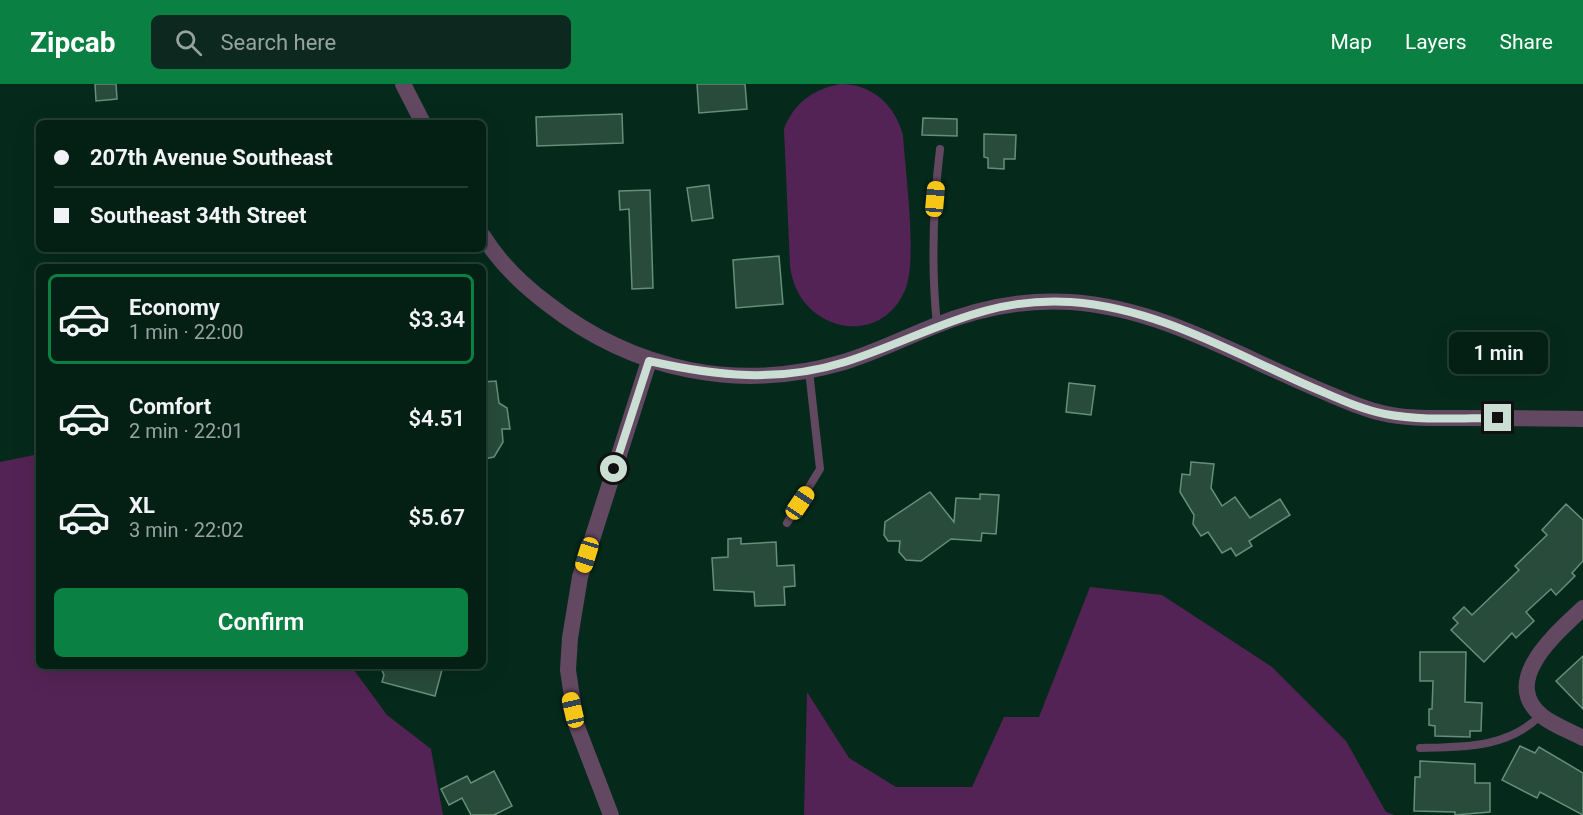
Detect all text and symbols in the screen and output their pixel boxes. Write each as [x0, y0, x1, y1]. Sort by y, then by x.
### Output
search box [151, 15, 571, 69]
text: Zipcab [30, 26, 115, 59]
icon: search [172, 26, 205, 59]
text: Search here [220, 30, 336, 55]
text: Map [1330, 30, 1372, 54]
text: Layers [1405, 30, 1466, 54]
text: Share [1499, 30, 1553, 54]
text: 207th Avenue Southeast [90, 145, 333, 170]
car [924, 180, 946, 218]
text: Southeast 34th Street [90, 203, 306, 228]
icon: car [57, 292, 111, 346]
text: Economy [129, 295, 220, 320]
text: $3.34 [408, 307, 465, 332]
text: 1 min · 22:00 [129, 320, 244, 344]
callout: 1 min [1448, 331, 1547, 373]
text: 1 min [1473, 341, 1524, 365]
icon: car [57, 391, 111, 445]
text: Comfort [129, 394, 211, 419]
route end [1484, 404, 1511, 431]
text: $4.51 [408, 406, 465, 431]
text: 2 min · 22:01 [129, 419, 244, 443]
route start [600, 455, 627, 482]
car [782, 483, 818, 523]
icon: car [57, 490, 111, 544]
text: XL [129, 493, 155, 518]
text: $5.67 [408, 505, 465, 530]
text: 3 min · 22:02 [129, 518, 244, 542]
car [573, 535, 601, 575]
button: Confirm [54, 588, 468, 657]
car [560, 690, 586, 730]

